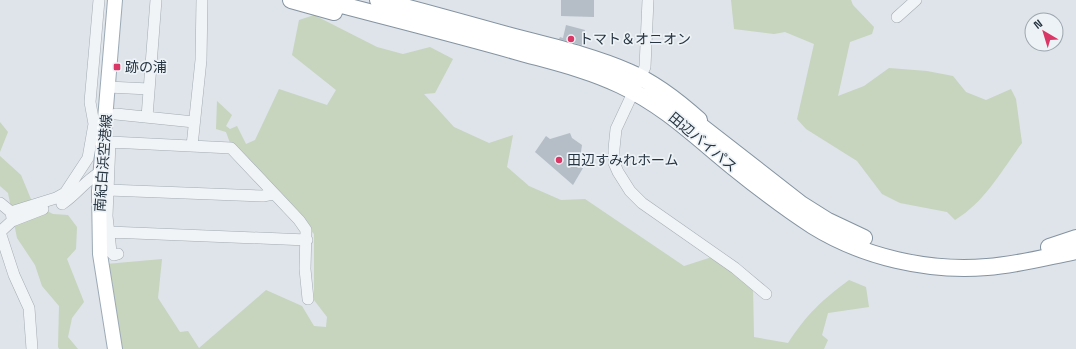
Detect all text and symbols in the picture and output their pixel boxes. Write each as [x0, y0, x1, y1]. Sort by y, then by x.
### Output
north arrow [1024, 12, 1064, 52]
text: N [1031, 16, 1045, 32]
place label: トマト＆オニオン [579, 30, 691, 48]
marker: トマト＆オニオン [566, 34, 576, 44]
place label: 跡の浦 [125, 58, 167, 76]
marker: 跡の浦 [112, 62, 122, 72]
street label: 田辺バイパス [665, 108, 741, 176]
street label: 南紀白浜空港線 [91, 113, 115, 213]
place label: 田辺すみれホーム [567, 151, 679, 169]
marker: 田辺すみれホーム [554, 155, 564, 165]

